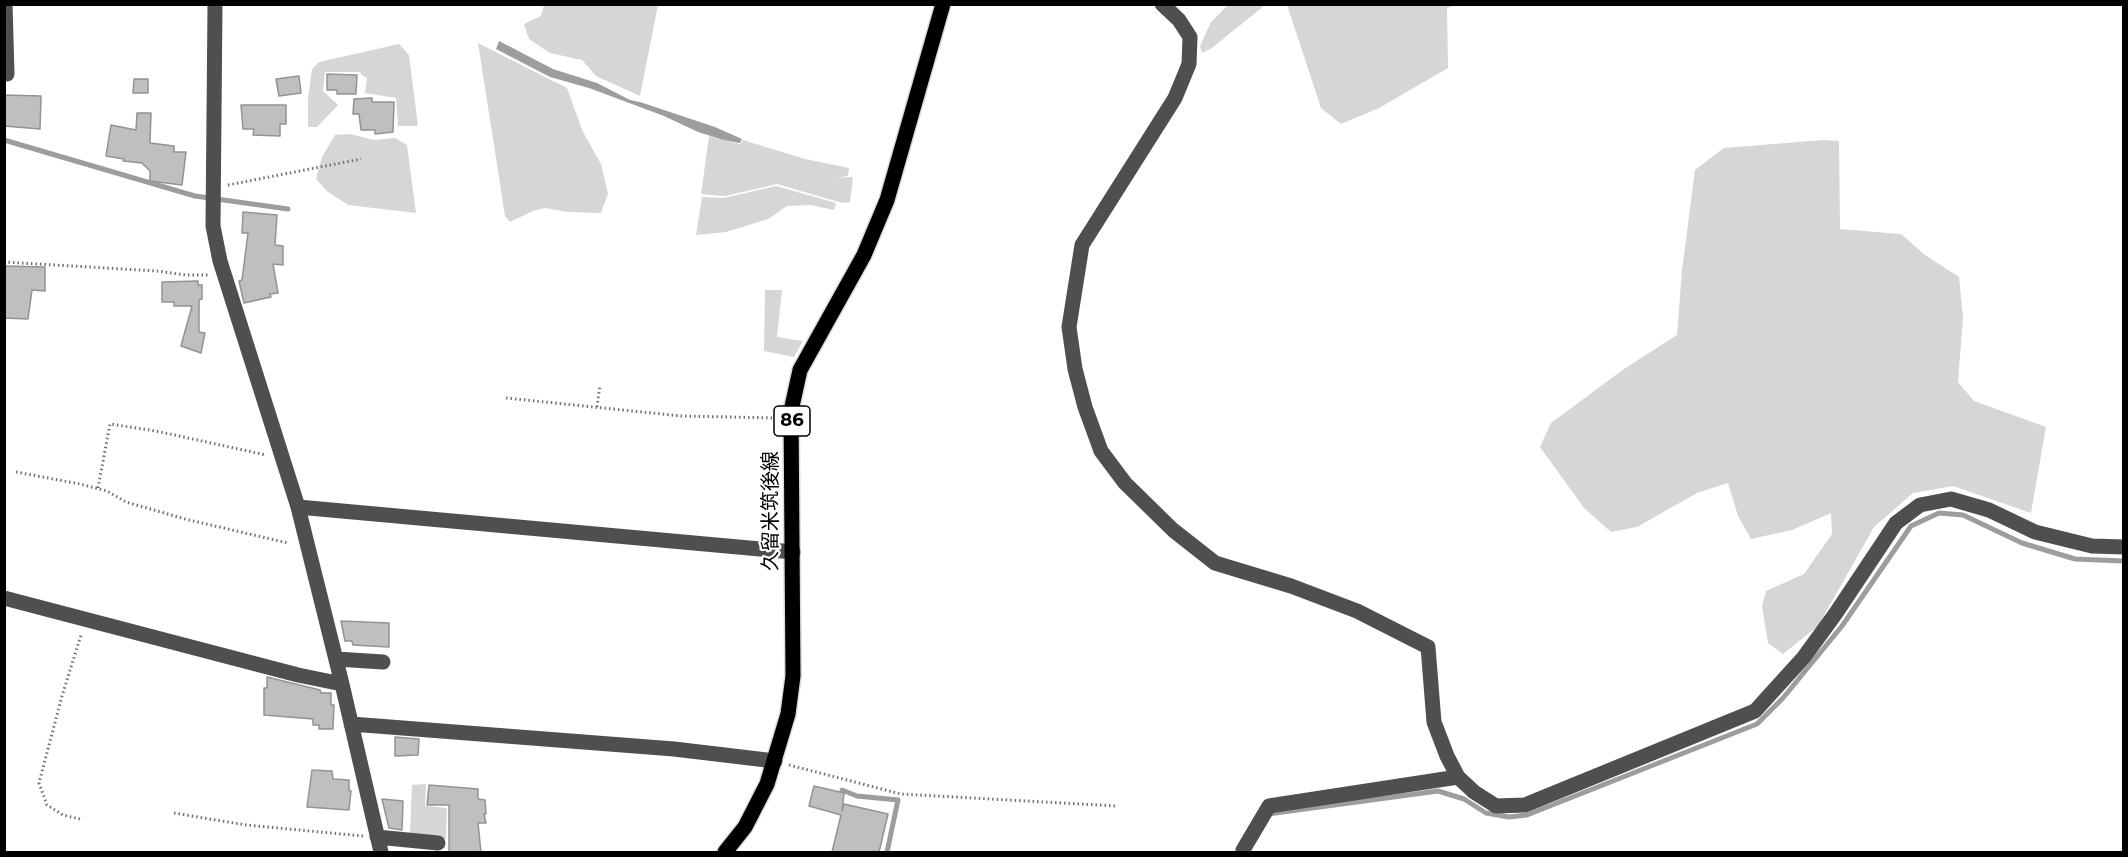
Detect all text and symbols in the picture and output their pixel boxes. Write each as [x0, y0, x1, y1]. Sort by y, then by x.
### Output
road number: 86 [774, 406, 810, 436]
street label: 久留米筑後線 [759, 451, 783, 571]

